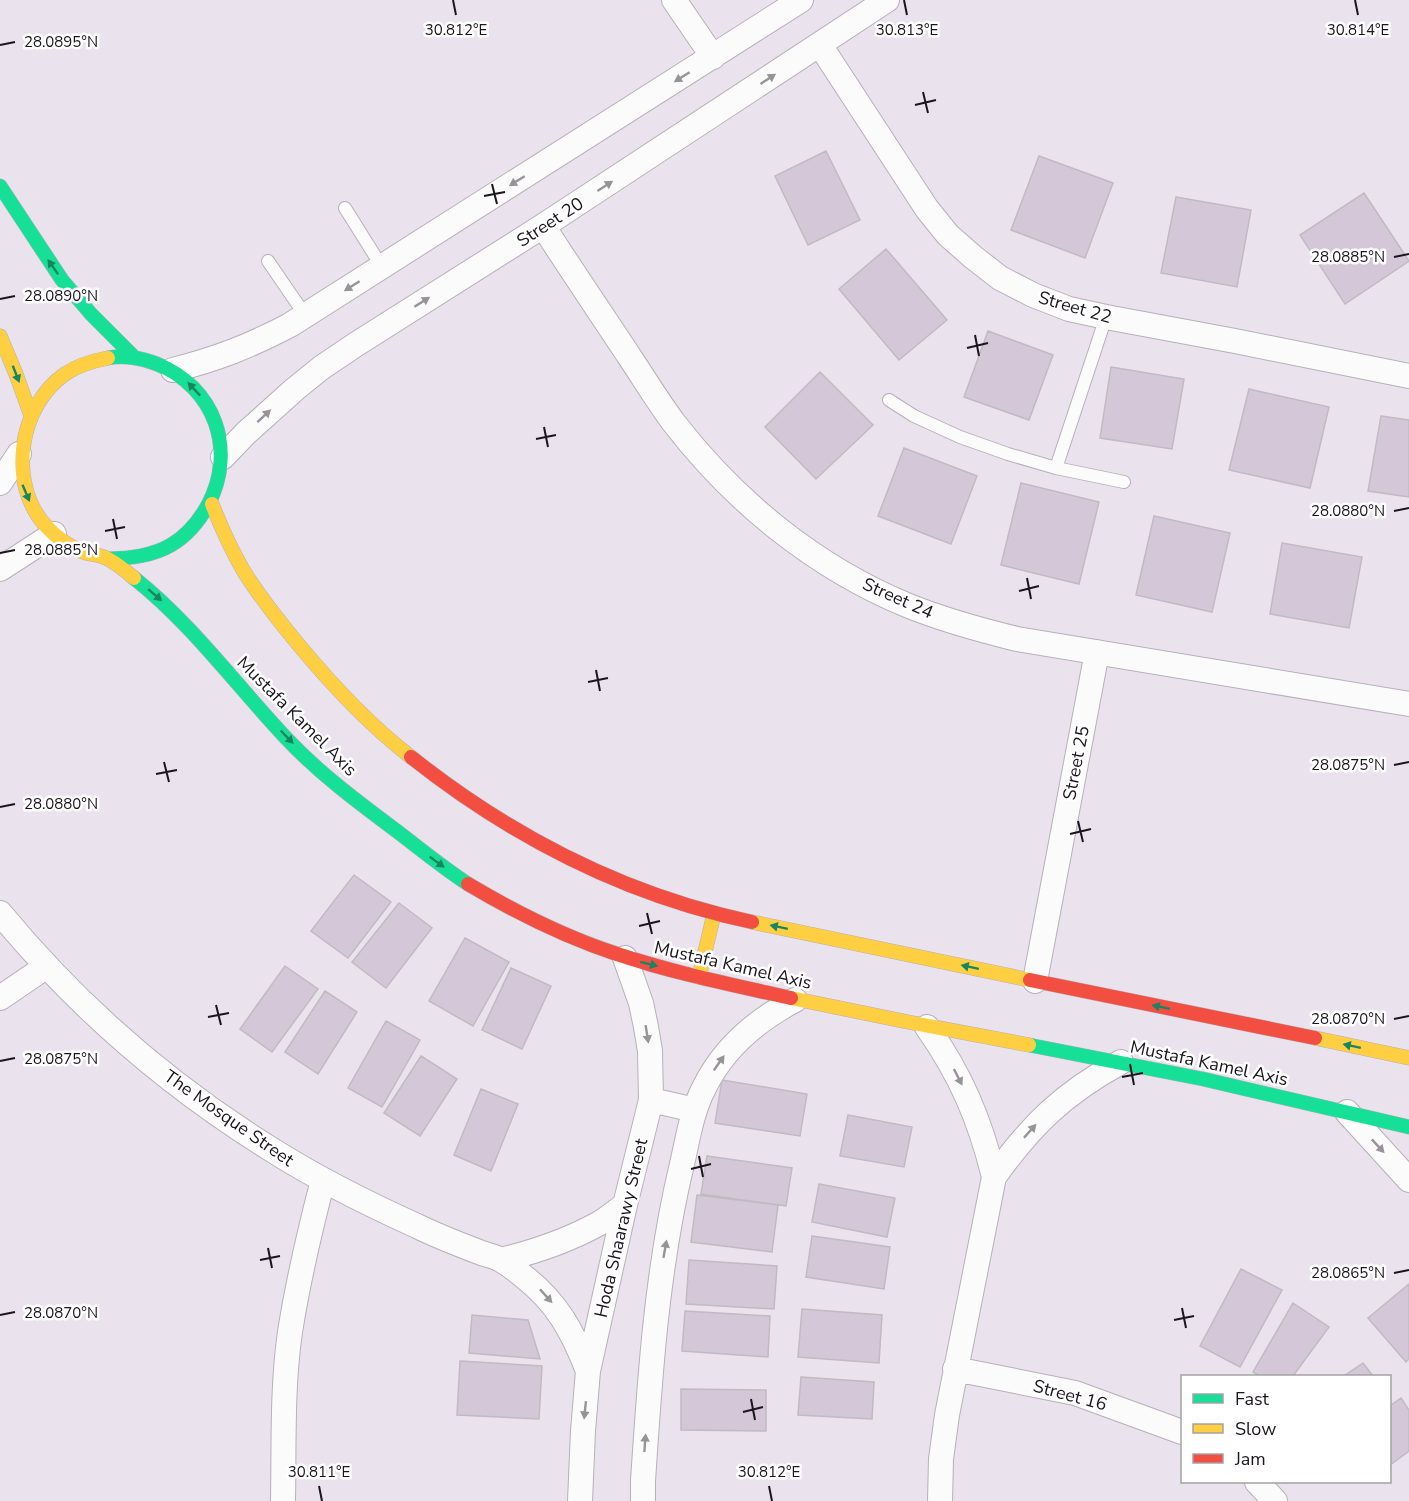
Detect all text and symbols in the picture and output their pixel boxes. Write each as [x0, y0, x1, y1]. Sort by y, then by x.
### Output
text: 30.812°E [425, 20, 487, 40]
text: 30.813°E [876, 20, 938, 40]
text: 30.814°E [1327, 20, 1389, 40]
text: 28.0895°N [24, 32, 98, 52]
one-way arrow [674, 71, 690, 83]
one-way arrow [759, 73, 775, 85]
one-way arrow [509, 176, 525, 187]
one-way arrow [596, 180, 612, 192]
street label: Street 20 [512, 191, 588, 253]
text: 28.0885°N [1311, 247, 1385, 267]
one-way arrow [47, 259, 59, 275]
one-way arrow [344, 280, 360, 291]
street label: Street 22 [1035, 285, 1115, 329]
text: 28.0890°N [24, 286, 98, 306]
one-way arrow [414, 297, 431, 308]
one-way arrow [12, 365, 21, 383]
one-way arrow [188, 382, 202, 396]
one-way arrow [257, 409, 272, 423]
one-way arrow [21, 484, 31, 502]
text: 28.0880°N [1311, 501, 1385, 521]
text: 28.0885°N [24, 540, 98, 560]
street label: Street 24 [859, 572, 937, 624]
one-way arrow [147, 588, 163, 601]
street label: Mustafa Kamel Axis [232, 651, 362, 781]
street label: Street 25 [1057, 724, 1095, 802]
one-way arrow [280, 730, 294, 744]
text: 28.0875°N [1311, 755, 1385, 775]
text: 28.0880°N [24, 794, 98, 814]
one-way arrow [430, 855, 445, 867]
one-way arrow [769, 922, 788, 931]
street label: Mustafa Kamel Axis [652, 935, 814, 995]
one-way arrow [640, 960, 659, 970]
one-way arrow [960, 962, 979, 971]
one-way arrow [1151, 1001, 1170, 1011]
text: 28.0870°N [1311, 1009, 1385, 1029]
one-way arrow [643, 1025, 652, 1044]
street label: Mustafa Kamel Axis [1128, 1035, 1290, 1091]
one-way arrow [1342, 1041, 1361, 1050]
text: 28.0875°N [24, 1049, 98, 1069]
one-way arrow [713, 1055, 724, 1071]
street label: The Mosque Street [159, 1064, 299, 1172]
one-way arrow [953, 1068, 963, 1085]
one-way arrow [1023, 1124, 1036, 1139]
street label: Hoda Shaarawy Street [589, 1135, 653, 1320]
one-way arrow [1371, 1138, 1385, 1153]
one-way arrow [661, 1239, 670, 1258]
text: 28.0865°N [1311, 1263, 1385, 1283]
one-way arrow [539, 1289, 553, 1304]
text: 28.0870°N [24, 1303, 98, 1323]
street label: Street 16 [1031, 1374, 1109, 1416]
legend [1181, 1375, 1391, 1483]
text: Fast [1235, 1387, 1270, 1411]
one-way arrow [580, 1401, 590, 1420]
text: Slow [1235, 1417, 1276, 1441]
one-way arrow [640, 1433, 650, 1452]
text: Jam [1234, 1447, 1266, 1471]
text: 30.811°E [288, 1462, 350, 1482]
text: 30.812°E [738, 1462, 800, 1482]

